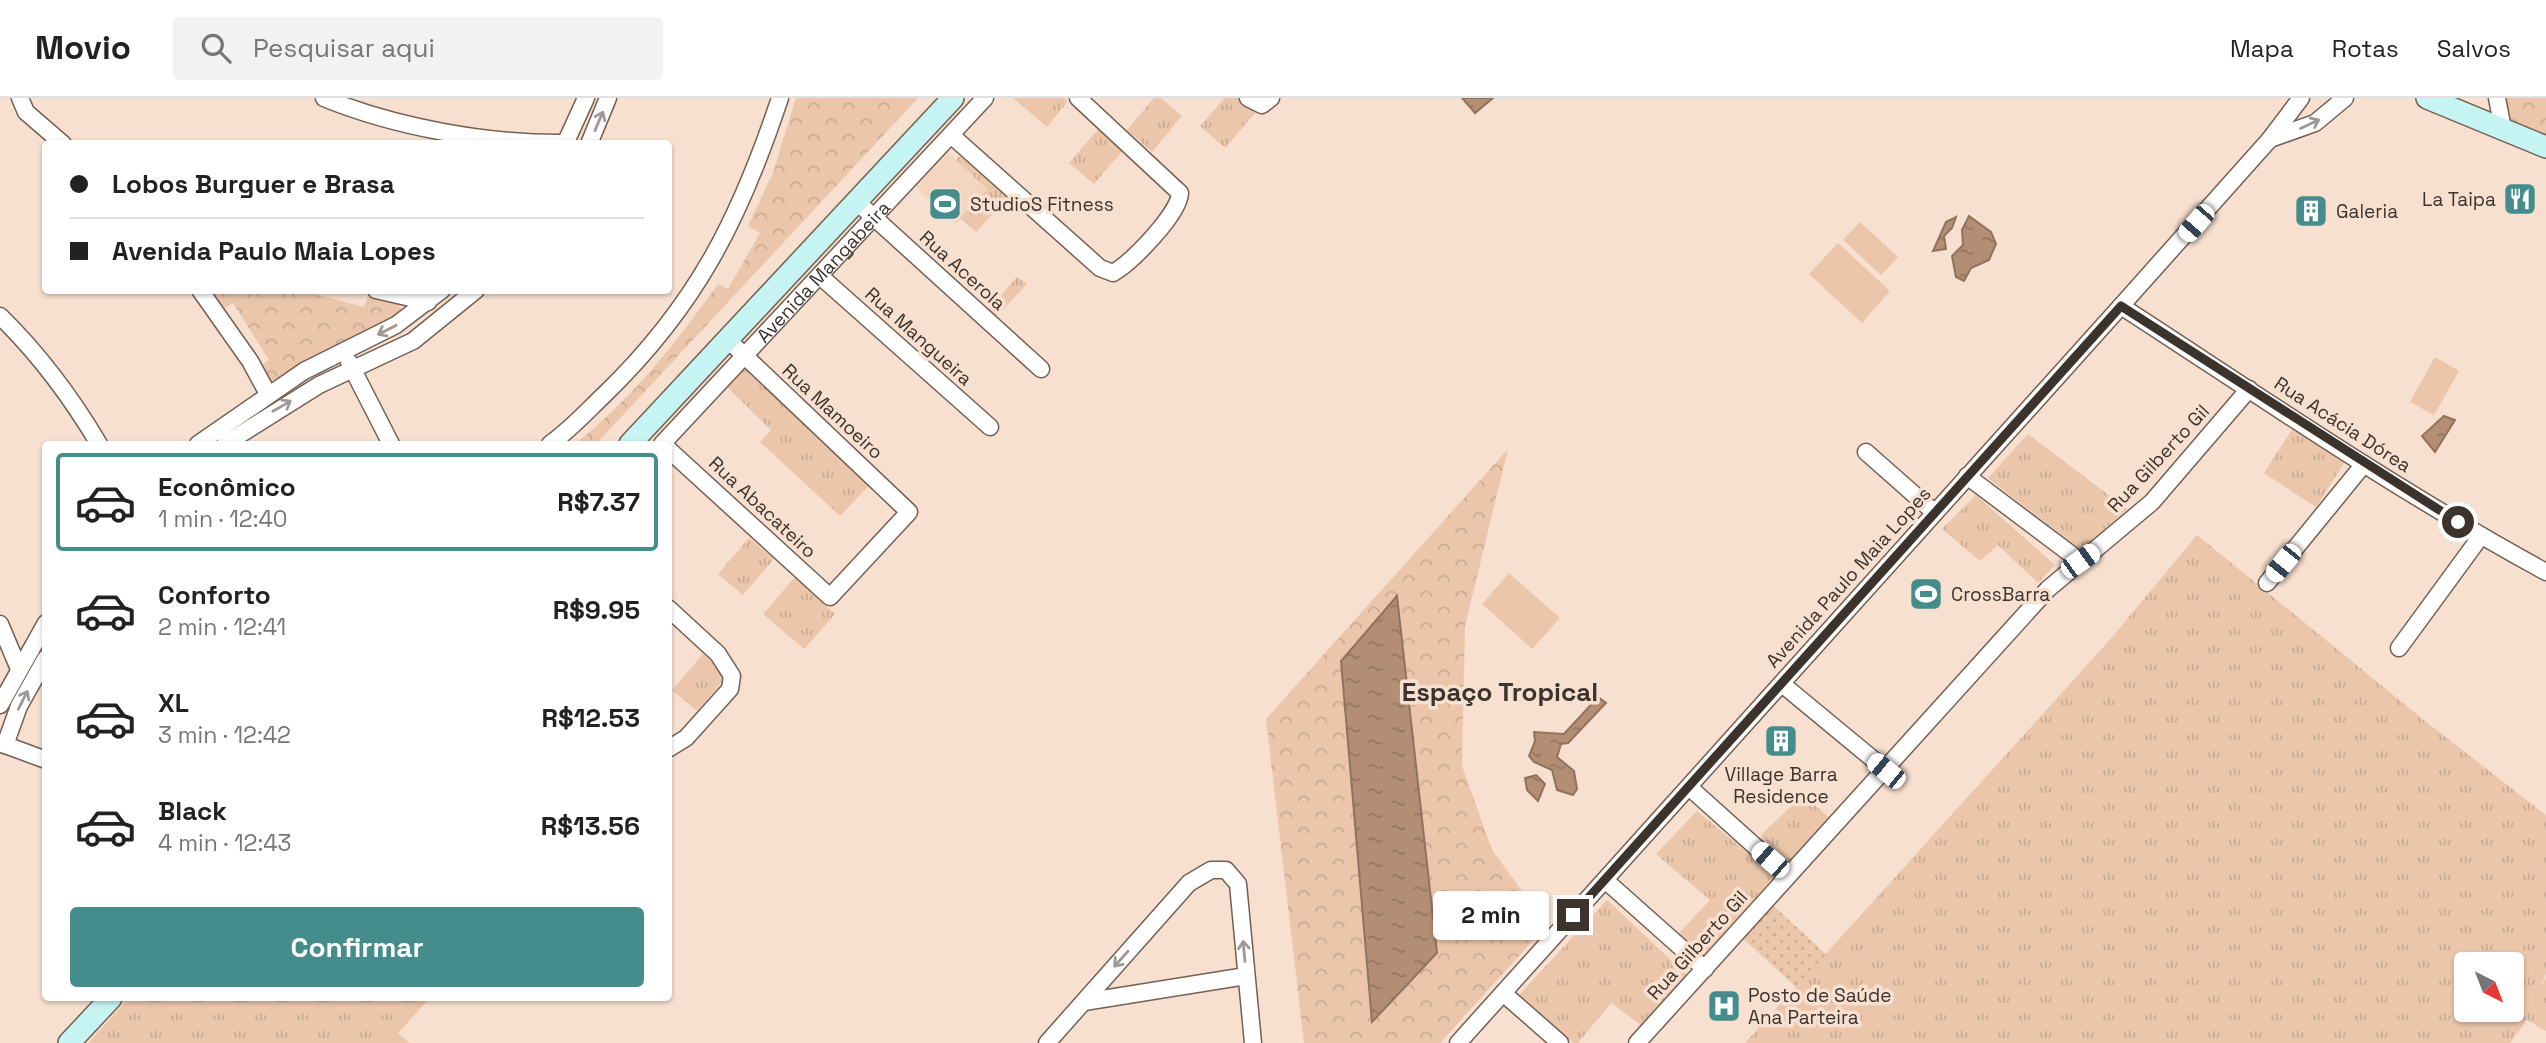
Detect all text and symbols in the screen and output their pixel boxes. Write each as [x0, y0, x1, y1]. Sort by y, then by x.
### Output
search box [173, 17, 663, 80]
text: Movio [35, 27, 131, 69]
icon: search [197, 29, 235, 67]
text: Pesquisar aqui [253, 31, 435, 65]
text: Mapa [2230, 33, 2294, 64]
text: Rotas [2332, 33, 2399, 64]
text: Salvos [2437, 33, 2511, 64]
one-way arrow [593, 111, 606, 132]
one-way arrow [2299, 117, 2320, 130]
text: Lobos Burguer e Brasa [112, 167, 395, 201]
restaurant icon: La Taipa [2501, 180, 2539, 218]
sports icon: StudioS Fitness [926, 185, 964, 223]
place label: La Taipa [2422, 187, 2496, 212]
place label: StudioS Fitness [970, 192, 1114, 217]
building icon: Galeria [2292, 192, 2330, 230]
street label: Avenida Mangabeira [751, 196, 896, 348]
place label: Galeria [2336, 199, 2398, 224]
car [2175, 200, 2218, 246]
street label: Rua Acerola [914, 225, 1011, 316]
text: Avenida Paulo Maia Lopes [112, 234, 436, 268]
street label: Rua Mangueira [860, 282, 978, 391]
one-way arrow [377, 323, 398, 337]
street label: Rua Mamoeiro [777, 358, 888, 465]
street label: Rua Acácia Dórea [2270, 371, 2416, 478]
one-way arrow [272, 399, 292, 413]
street label: Rua Gilberto Gil [2102, 399, 2215, 518]
street label: Rua Abacateiro [703, 451, 822, 564]
text: Econômico [158, 470, 296, 504]
icon: car [74, 471, 137, 534]
street label: Avenida Paulo Maia Lopes [1760, 482, 1936, 673]
text: R$7.37 [557, 485, 640, 519]
text: 1 min · 12:40 [158, 504, 288, 534]
route start [2442, 506, 2474, 538]
car [2057, 540, 2104, 582]
car [2262, 540, 2305, 586]
sports icon: CrossBarra [1907, 575, 1945, 613]
text: Conforto [158, 578, 271, 612]
icon: car [74, 579, 137, 642]
place label: CrossBarra [1951, 582, 2050, 607]
text: R$9.95 [553, 593, 640, 627]
text: 2 min · 12:41 [158, 612, 286, 642]
district label: Espaço Tropical [1402, 675, 1598, 709]
text: XL [158, 686, 189, 720]
icon: car [74, 687, 137, 750]
one-way arrow [16, 690, 30, 711]
text: R$12.53 [541, 701, 640, 735]
text: 3 min · 12:42 [158, 720, 291, 750]
building icon: Village Barra Residence [1762, 722, 1800, 760]
car [1864, 750, 1909, 792]
place label: Village Barra Residence [1724, 762, 1838, 809]
text: Black [158, 794, 227, 828]
icon: car [74, 795, 137, 858]
text: R$13.56 [541, 809, 640, 843]
text: 4 min · 12:43 [158, 828, 292, 858]
car [1748, 838, 1793, 882]
street label: Rua Gilberto Gil [1642, 885, 1753, 1005]
callout: 2 min [1433, 890, 1548, 940]
route end [1557, 899, 1589, 931]
text: 2 min [1461, 900, 1521, 930]
button: Confirmar [70, 907, 644, 987]
one-way arrow [1237, 940, 1250, 962]
one-way arrow [1113, 950, 1130, 967]
north arrow [2454, 952, 2524, 1022]
map controls [2454, 952, 2524, 1022]
place label: Posto de Saúde Ana Parteira [1748, 983, 1891, 1030]
hospital icon: Posto de Saúde Ana Parteira [1705, 987, 1743, 1025]

